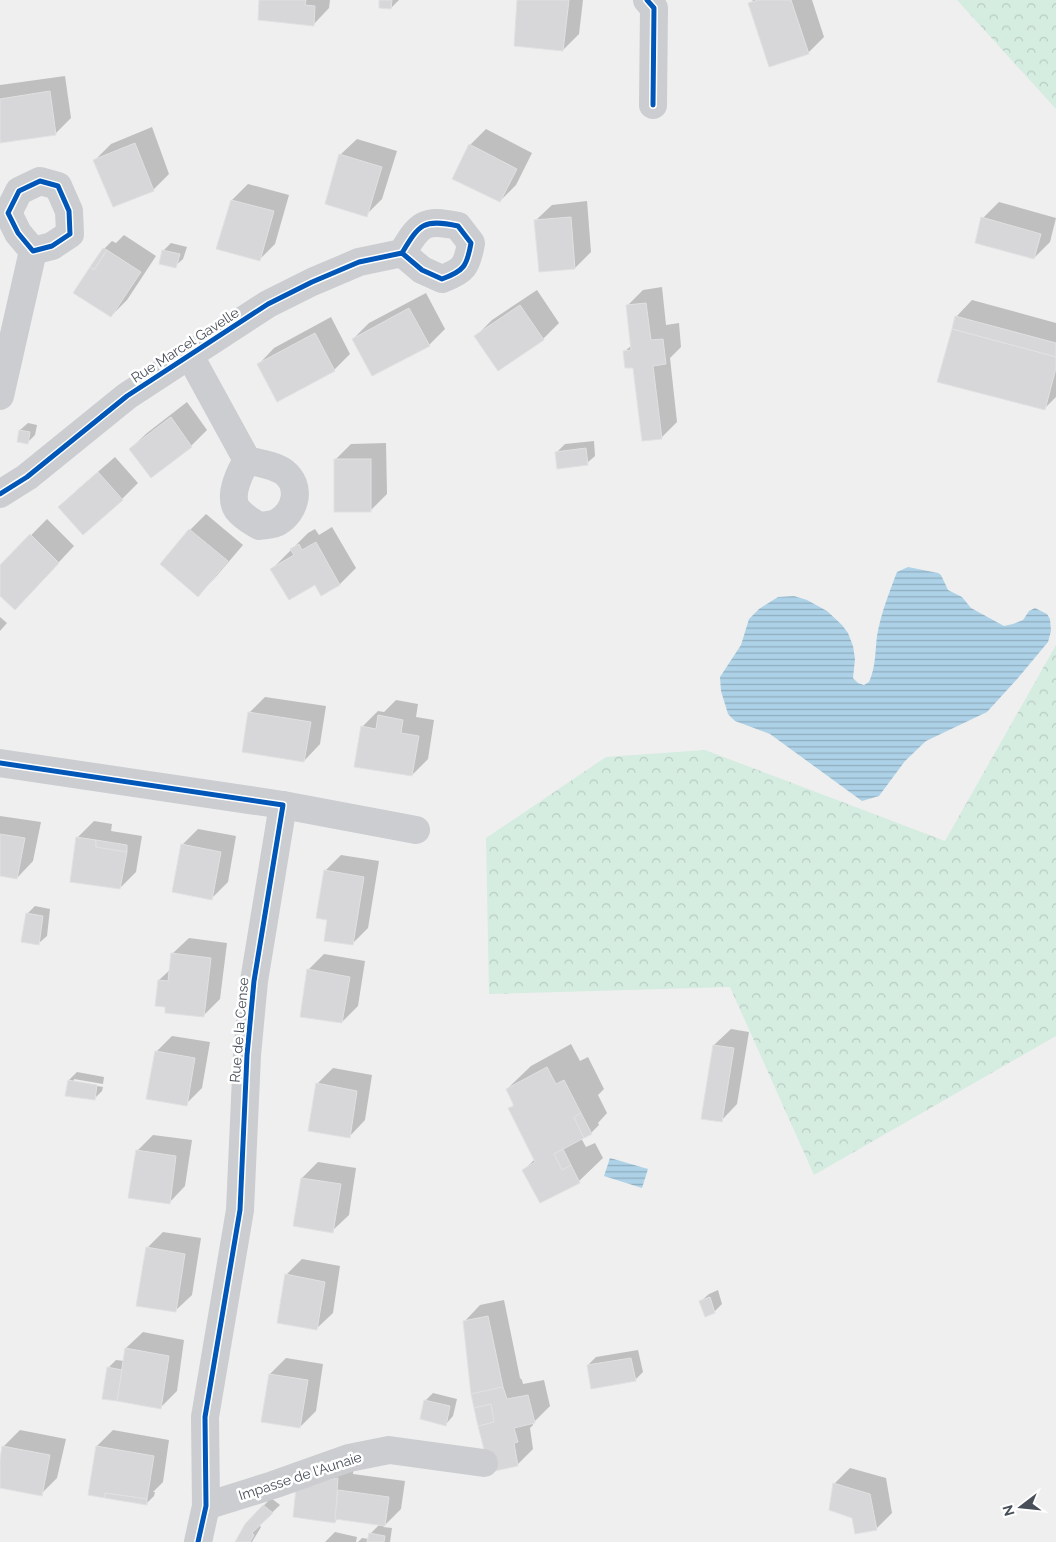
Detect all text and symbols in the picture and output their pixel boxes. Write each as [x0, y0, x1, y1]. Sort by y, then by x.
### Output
street label: Rue Marcel Gavelle [128, 304, 242, 386]
street label: Rue de la Cense [226, 977, 252, 1083]
street label: Impasse de l'Aunaie [236, 1449, 364, 1503]
north arrow [996, 1482, 1046, 1532]
text: N [999, 1503, 1018, 1518]

